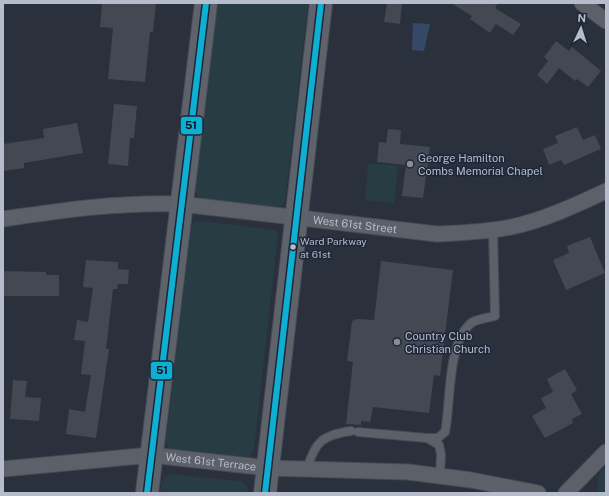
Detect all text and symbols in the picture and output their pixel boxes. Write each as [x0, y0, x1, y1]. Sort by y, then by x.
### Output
north arrow [561, 8, 601, 48]
text: N [577, 12, 586, 24]
line badge: 51 [180, 116, 203, 135]
text: 51 [185, 119, 197, 131]
place label: George Hamilton Combs Memorial Chapel [418, 152, 543, 177]
marker: George Hamilton Combs Memorial Chapel [405, 159, 415, 169]
street label: West 61st Street [312, 214, 398, 235]
place label: Ward Parkway at 61st [300, 235, 367, 260]
marker: Ward Parkway at 61st [288, 242, 298, 252]
place label: Country Club Christian Church [405, 330, 490, 355]
marker: Country Club Christian Church [392, 337, 402, 347]
line badge: 51 [150, 361, 173, 380]
text: 51 [156, 364, 168, 376]
street label: West 61st Terrace [165, 451, 257, 473]

